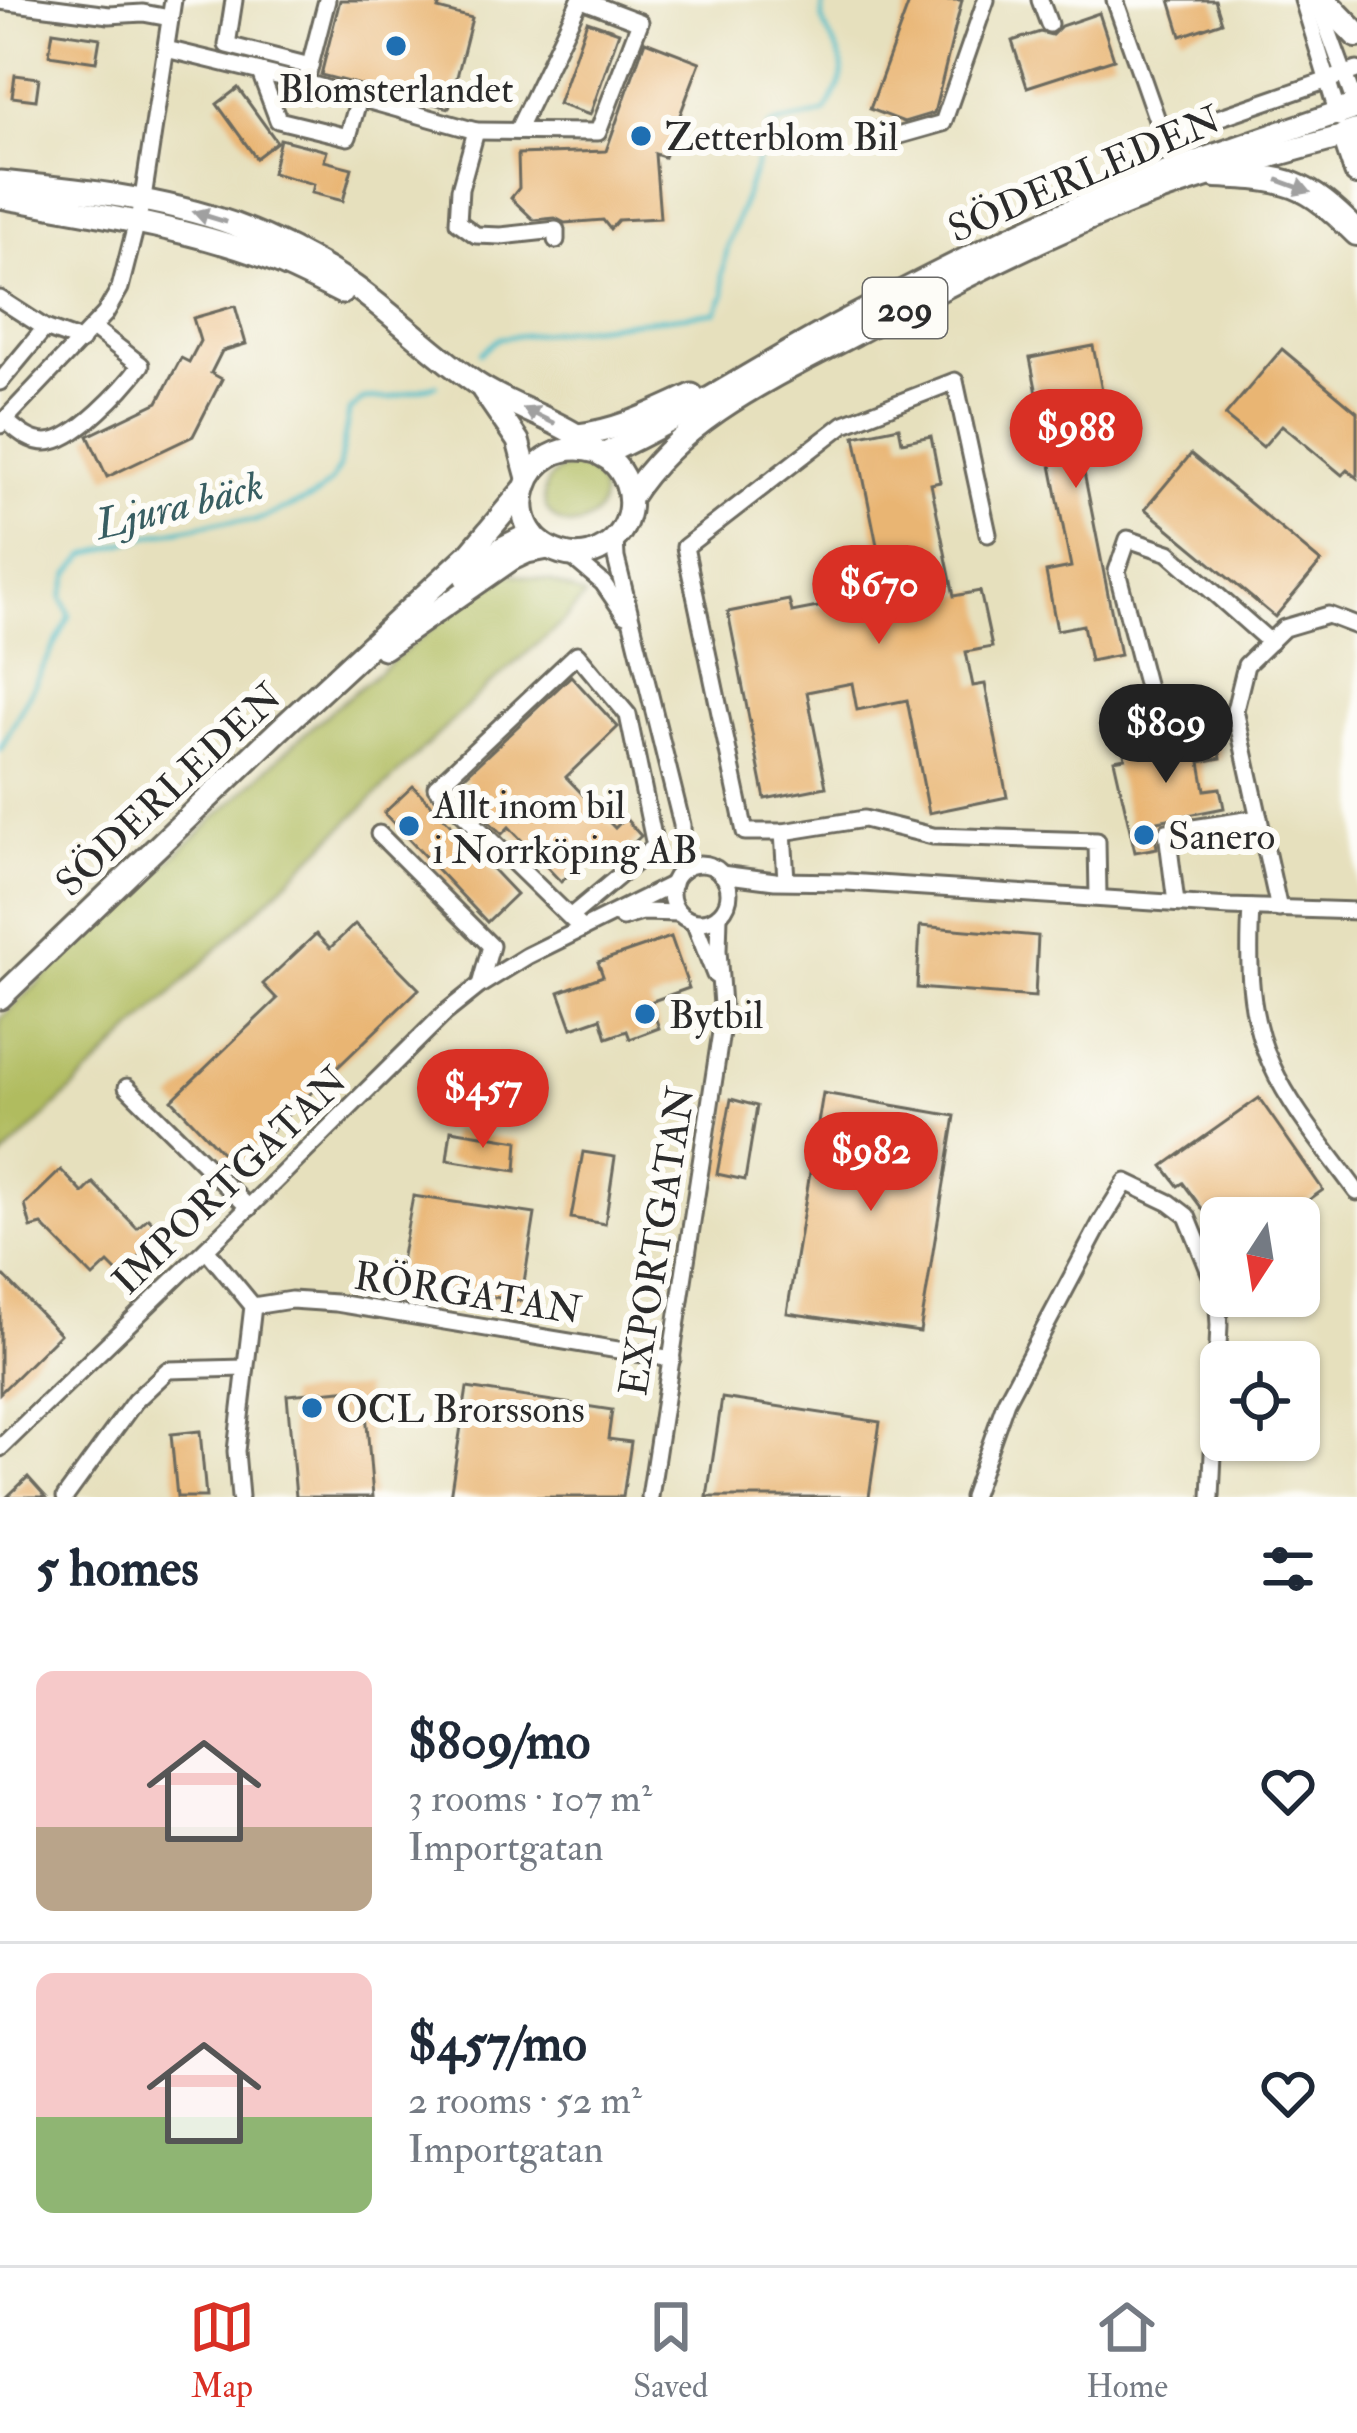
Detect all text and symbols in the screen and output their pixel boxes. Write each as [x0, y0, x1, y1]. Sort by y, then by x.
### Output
marker: Blomsterlandet [383, 33, 409, 59]
place label: Blomsterlandet [278, 65, 514, 114]
street label: SÖDERLEDEN [941, 95, 1228, 254]
place label: Zetterblom Bil [665, 113, 898, 162]
marker: Zetterblom Bil [628, 123, 654, 149]
one-way arrow [1277, 178, 1313, 197]
one-way arrow [191, 207, 228, 225]
road number: 209 [863, 278, 947, 338]
pin: $988 [1005, 389, 1147, 491]
text: $988 [1037, 403, 1115, 452]
one-way arrow [522, 406, 557, 426]
water label: Ljura bäck [88, 460, 269, 552]
pin: $670 [808, 545, 950, 647]
text: $670 [839, 559, 919, 608]
street label: SÖDERLEDEN [46, 673, 292, 907]
pin: $809 [1095, 684, 1237, 786]
text: $809 [1126, 698, 1206, 747]
place label: Allt inom bil i Norrköping AB [432, 781, 698, 875]
place label: Sanero [1168, 812, 1275, 861]
marker: Allt inom bil i Norrköping AB [396, 813, 422, 839]
marker: Sanero [1131, 822, 1157, 848]
place label: Bytbil [669, 991, 764, 1040]
marker: Bytbil [632, 1001, 658, 1027]
pin: $457 [412, 1049, 554, 1151]
street label: IMPORTGATAN [102, 1057, 358, 1305]
text: $457 [444, 1063, 522, 1112]
street label: EXPORTGATAN [609, 1083, 706, 1399]
pin: $982 [800, 1112, 942, 1214]
text: $982 [831, 1126, 911, 1175]
north arrow [1200, 1197, 1320, 1317]
map controls [1200, 1197, 1320, 1461]
street label: RÖRGATAN [351, 1251, 585, 1336]
button: locate [1200, 1341, 1320, 1461]
place label: OCL Brorssons [336, 1385, 585, 1434]
marker: OCL Brorssons [299, 1395, 325, 1421]
icon: filters [1255, 1536, 1321, 1602]
text: 5 homes [36, 1537, 199, 1601]
text: $809/mo [408, 1710, 590, 1774]
icon: home [132, 1719, 276, 1863]
icon: heart [1255, 1758, 1321, 1824]
text: 3 rooms · 107 m² [408, 1774, 652, 1823]
text: Importgatan [408, 1823, 604, 1872]
text: $457/mo [408, 2012, 587, 2076]
icon: home [132, 2021, 276, 2165]
icon: heart [1255, 2060, 1321, 2126]
text: 2 rooms · 52 m² [408, 2076, 642, 2125]
text: Importgatan [408, 2125, 604, 2174]
tab: Map [189, 2294, 255, 2407]
tab: Saved [633, 2294, 708, 2407]
tab: Home [1086, 2294, 1168, 2407]

